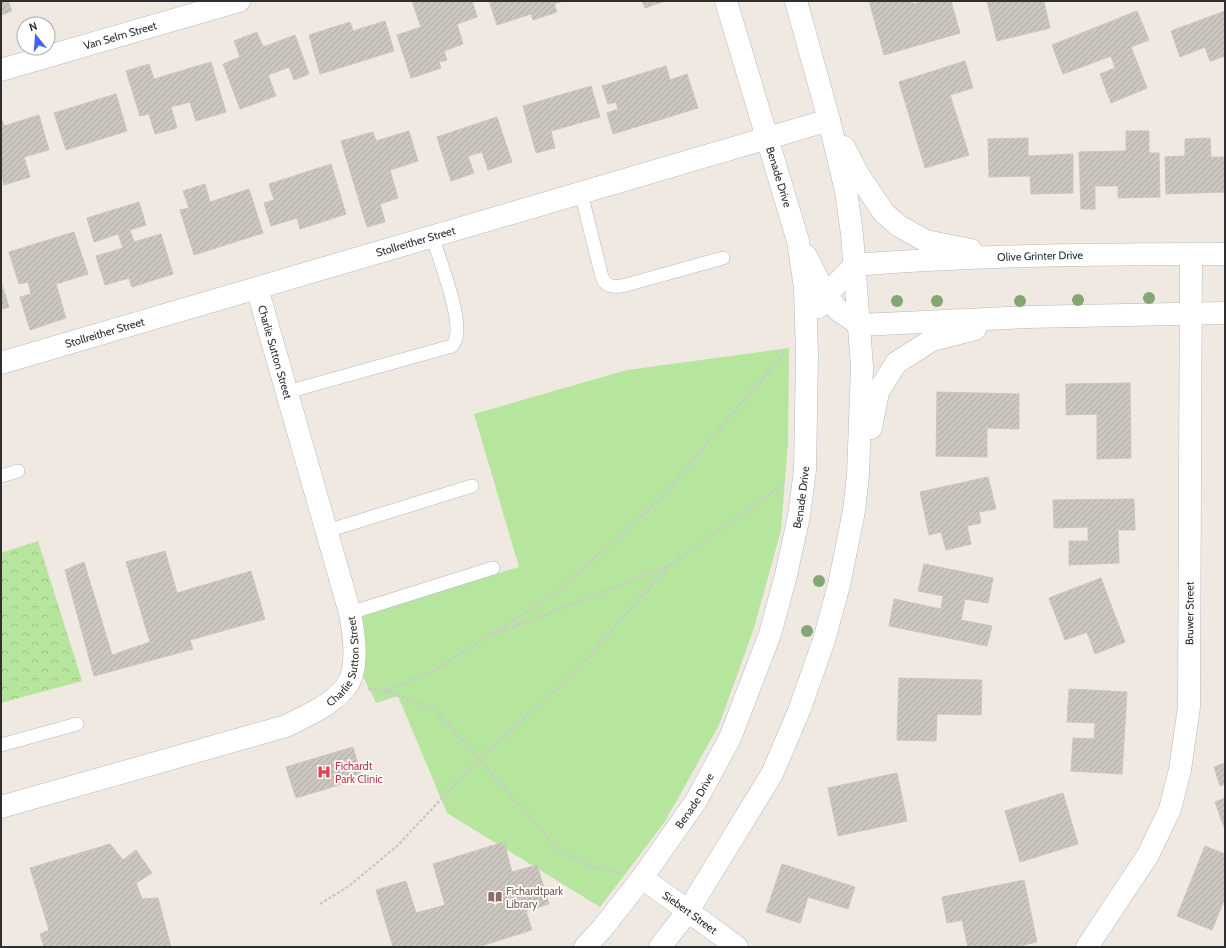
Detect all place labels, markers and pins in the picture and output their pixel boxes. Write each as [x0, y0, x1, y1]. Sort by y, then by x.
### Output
place label: Fichardt Park Clinic [335, 759, 382, 786]
hospital icon: Fichardt Park Clinic [316, 764, 332, 780]
place label: Fichardtpark Library [506, 884, 563, 911]
library icon: Fichardtpark Library [487, 889, 503, 905]

